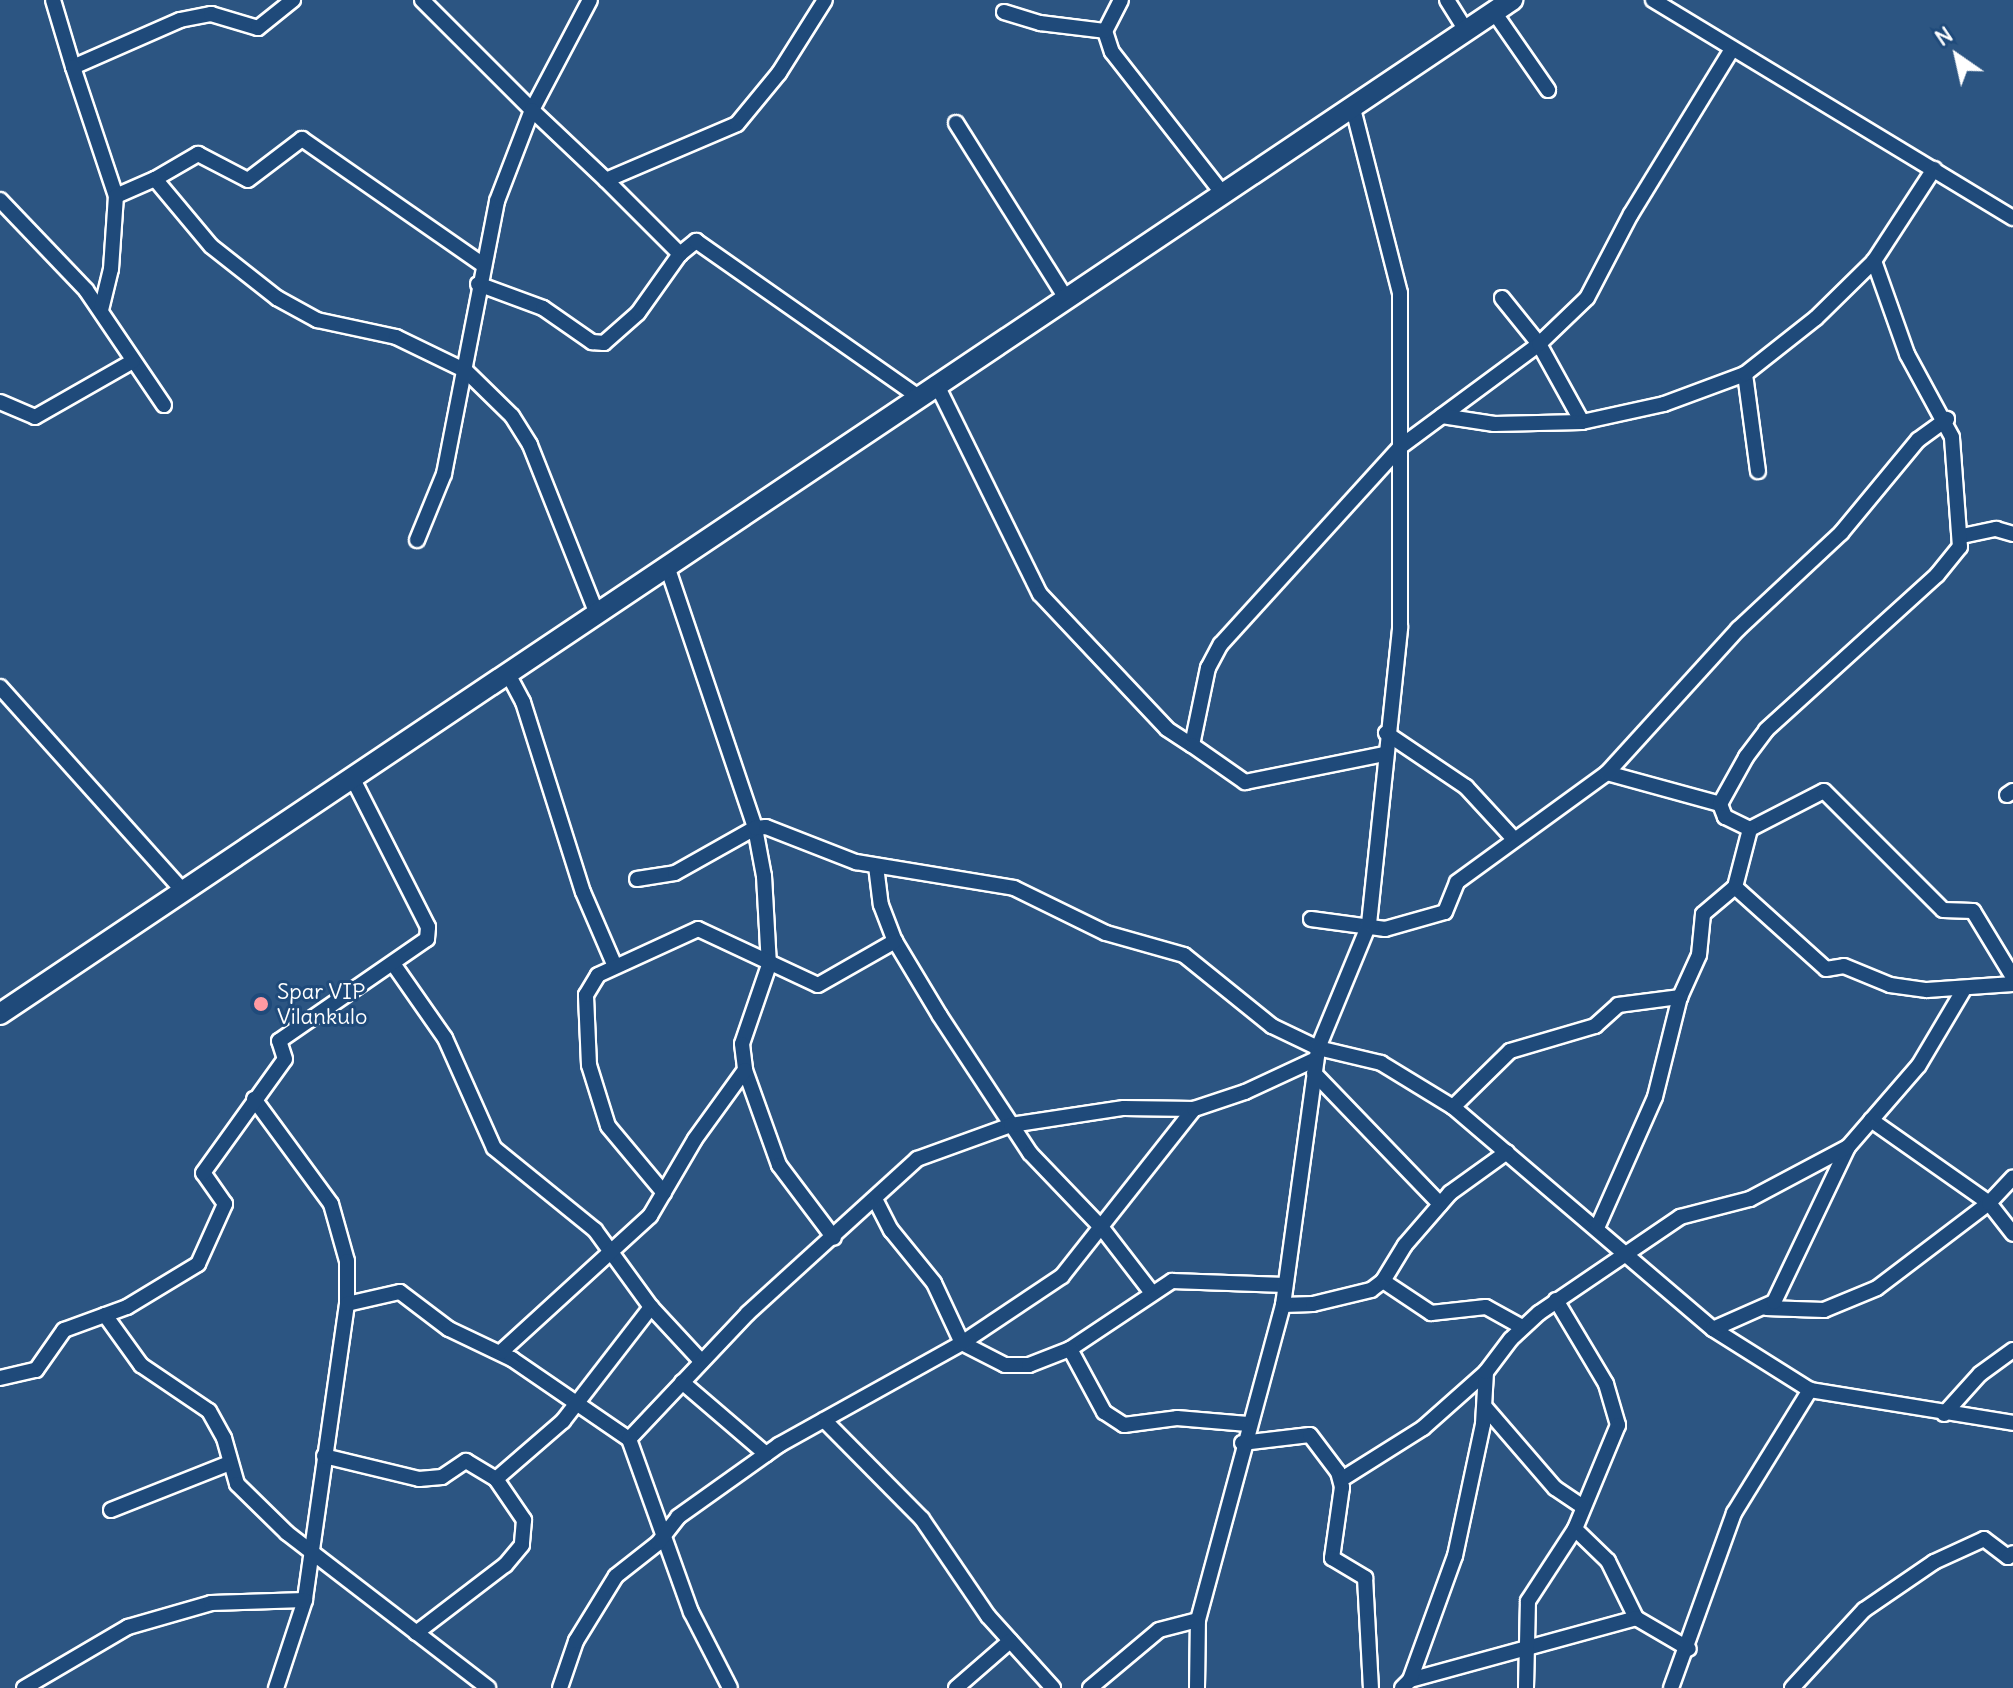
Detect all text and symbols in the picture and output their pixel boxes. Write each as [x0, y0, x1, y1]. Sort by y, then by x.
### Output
north arrow [1917, 16, 1997, 96]
text: N [1929, 20, 1958, 52]
place label: Spar VIP Vilankulo [277, 978, 367, 1030]
marker: Spar VIP Vilankulo [252, 995, 270, 1013]

